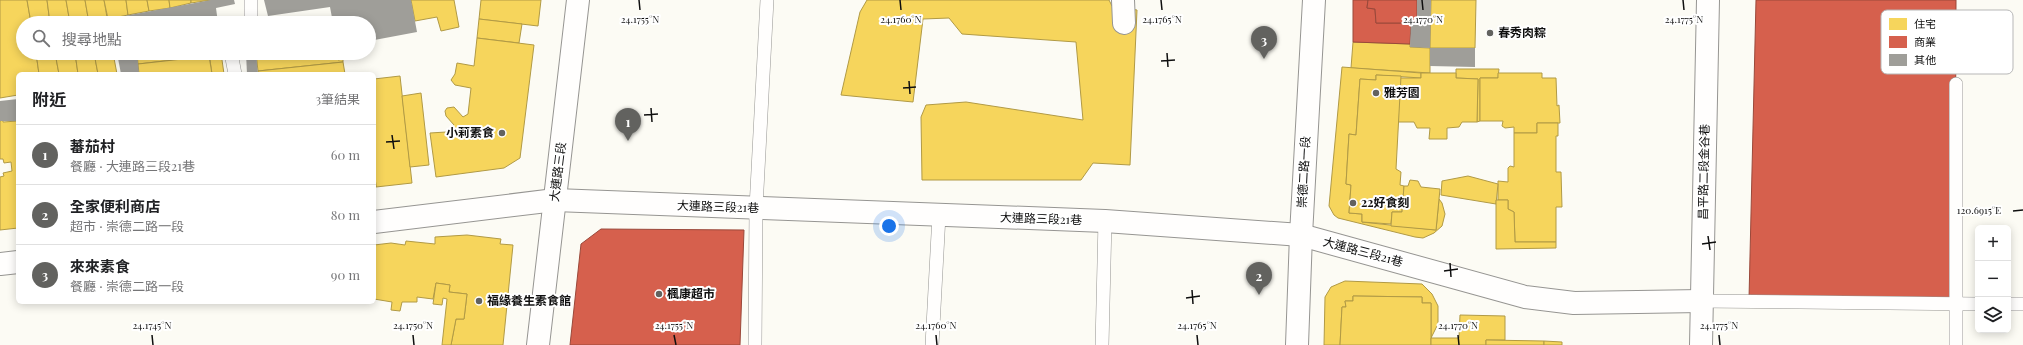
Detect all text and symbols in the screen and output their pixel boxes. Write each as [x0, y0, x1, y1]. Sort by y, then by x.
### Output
legend [1881, 10, 2013, 74]
text: 24.1755°N [621, 12, 659, 26]
text: 24.1760°N [880, 12, 922, 26]
text: 24.1765°N [1142, 12, 1182, 26]
text: 24.1770°N [1403, 12, 1443, 26]
text: 24.1775°N [1665, 12, 1703, 26]
search box [16, 16, 376, 60]
text: 住宅 [1914, 16, 1936, 31]
place label: 春秀肉粽 [1498, 24, 1546, 40]
pin: 3 [1251, 26, 1277, 59]
icon: search [30, 27, 52, 49]
marker: 春秀肉粽 [1485, 28, 1495, 38]
text: 搜尋地點 [62, 29, 122, 49]
text: 商業 [1914, 34, 1936, 49]
text: 其他 [1914, 52, 1936, 67]
place label: 雅芳園 [1384, 84, 1420, 100]
text: 附近 [32, 88, 66, 110]
marker: 雅芳園 [1371, 88, 1381, 98]
text: 3筆結果 [315, 90, 360, 107]
pin: 1 [615, 108, 641, 141]
place label: 小莉素食 [446, 124, 494, 140]
street label: 昌平路二段金谷巷 [1694, 124, 1712, 220]
marker: 小莉素食 [497, 128, 507, 138]
text: 蕃茄村 [70, 136, 115, 156]
street label: 崇德二路一段 [1293, 136, 1313, 208]
street label: 大連路三段 [545, 141, 569, 203]
text: 1 [43, 146, 47, 163]
text: 60 m [331, 146, 360, 163]
text: 餐廳 · 大連路三段21巷 [70, 157, 195, 174]
place label: 22好食刻 [1361, 194, 1410, 210]
text: 全家便利商店 [70, 196, 160, 216]
street label: 大連路三段21巷 [677, 197, 759, 215]
marker: 22好食刻 [1348, 198, 1358, 208]
text: 120.6915°E [1957, 203, 2001, 217]
text: 2 [42, 206, 48, 223]
text: 80 m [331, 206, 360, 223]
street label: 大連路三段21巷 [1000, 209, 1082, 227]
your location [879, 216, 899, 236]
text: 超市 · 崇德二路一段 [70, 217, 184, 234]
map controls [1975, 225, 2011, 333]
button: + [1975, 225, 2011, 261]
street label: 大連路三段21巷 [1321, 233, 1405, 269]
text: 來來素食 [70, 256, 130, 276]
button: − [1975, 261, 2011, 297]
pin: 2 [1246, 262, 1272, 295]
text: 3 [42, 266, 48, 283]
text: 90 m [331, 266, 360, 283]
text: 餐廳 · 崇德二路一段 [70, 277, 184, 294]
place label: 楓康超市 [667, 285, 715, 301]
marker: 楓康超市 [654, 289, 664, 299]
place label: 福緣養生素食館 [487, 292, 571, 308]
marker: 福緣養生素食館 [474, 296, 484, 306]
button: layers [1975, 297, 2011, 333]
text: 24.1745°N [132, 318, 172, 332]
text: 24.1750°N [393, 318, 433, 332]
text: 24.1755°N [655, 318, 693, 332]
text: 24.1760°N [915, 318, 957, 332]
text: 24.1765°N [1177, 318, 1217, 332]
text: 24.1770°N [1438, 318, 1478, 332]
text: 24.1775°N [1700, 318, 1738, 332]

